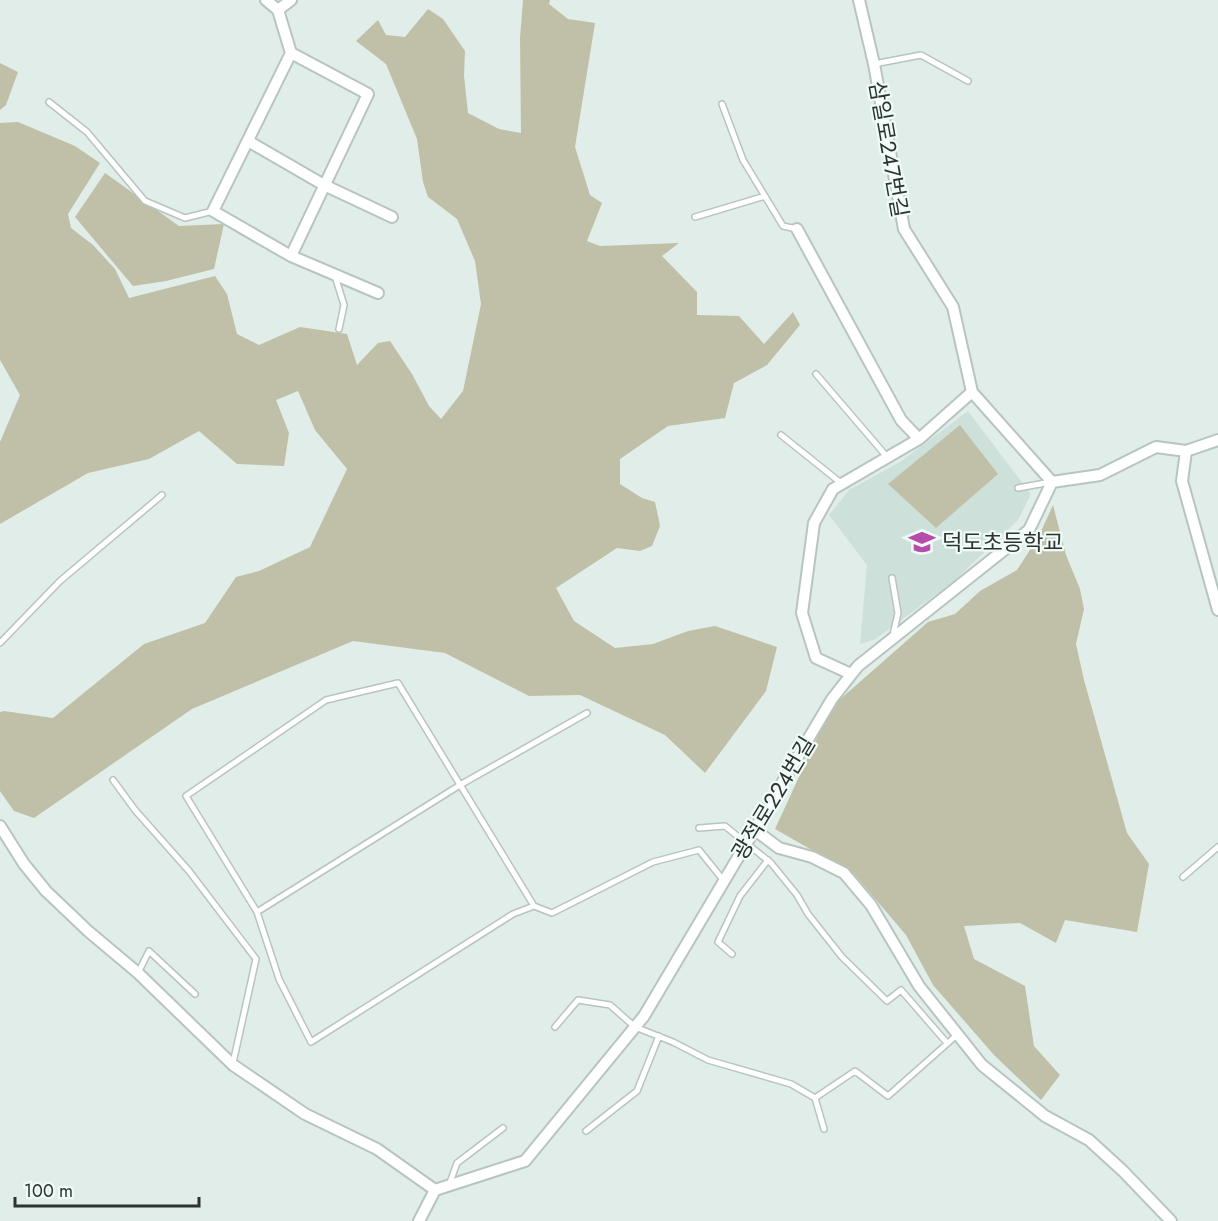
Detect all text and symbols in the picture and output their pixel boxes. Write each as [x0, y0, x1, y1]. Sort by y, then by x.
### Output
street label: 삼일로247번길 [861, 78, 917, 220]
place label: 덕도초등학교 [942, 526, 1063, 558]
school or university icon: 덕도초등학교 [907, 527, 937, 557]
street label: 광적로224번길 [723, 730, 823, 866]
scale bar [15, 1170, 200, 1208]
text: 100 m [24, 1178, 73, 1204]

